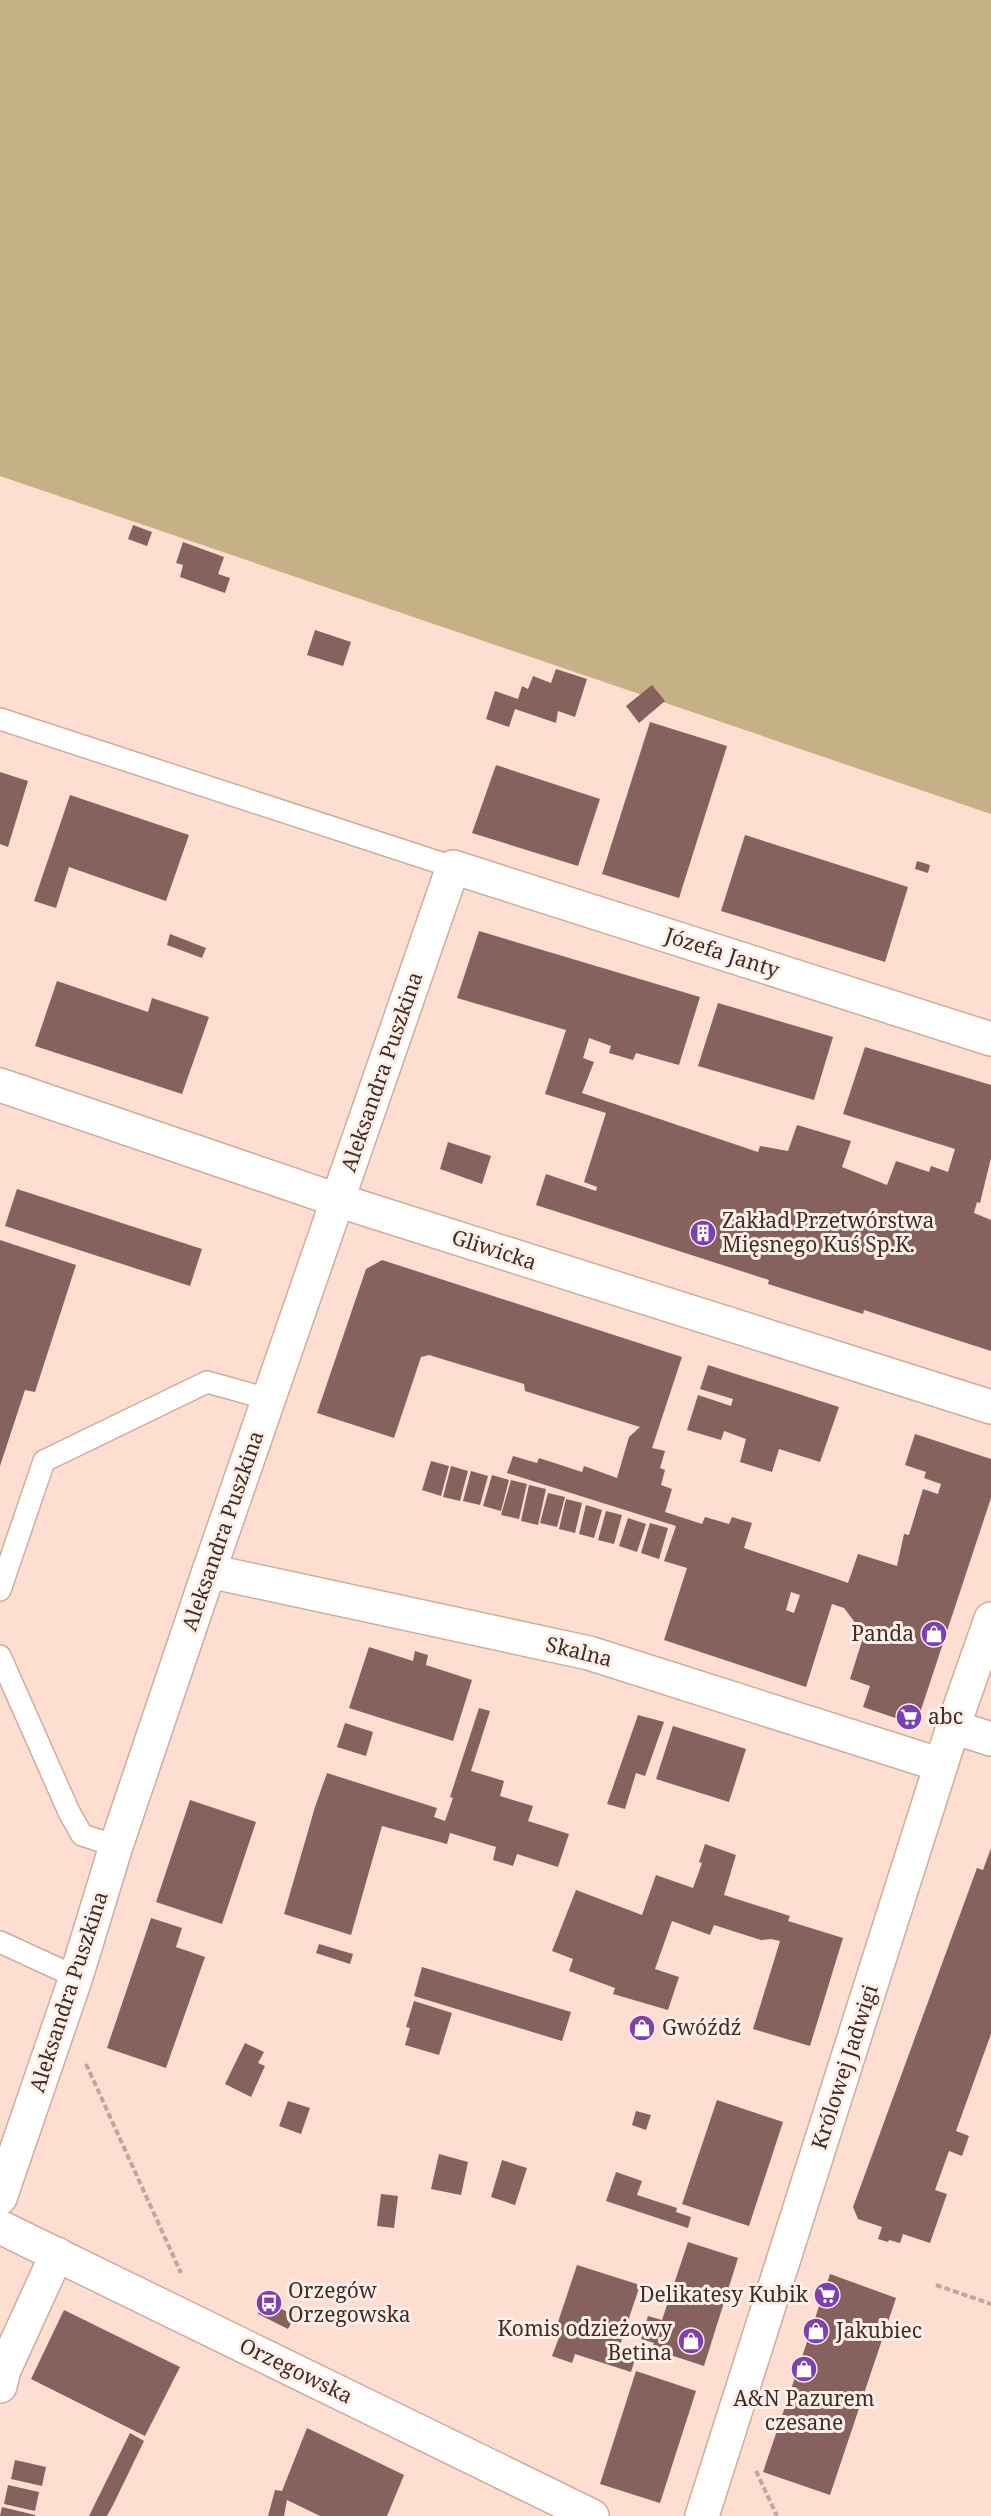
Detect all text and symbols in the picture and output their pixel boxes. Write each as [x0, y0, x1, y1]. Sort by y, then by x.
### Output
street label: Józefa Janty [661, 920, 783, 984]
street label: Aleksandra Puszkina [334, 968, 428, 1175]
place label: Zakład Przetwórstwa Mięsnego Kuś Sp.K. [722, 1206, 934, 1258]
building icon: Zakład Przetwórstwa Mięsnego Kuś Sp.K. [688, 1218, 718, 1248]
street label: Gliwicka [448, 1222, 540, 1276]
street label: Aleksandra Puszkina [175, 1427, 269, 1634]
place label: Panda [851, 1619, 914, 1647]
shop icon: Panda [919, 1619, 949, 1649]
street label: Skalna [543, 1629, 615, 1673]
supermarket icon: abc [894, 1702, 924, 1732]
place label: abc [928, 1702, 963, 1730]
street label: Aleksandra Puszkina [22, 1888, 114, 2096]
street label: Królowej Jadwigi [804, 1981, 884, 2153]
shop icon: Gwóźdź [627, 2013, 657, 2043]
place label: Gwóźdź [662, 2013, 742, 2041]
place label: Orzegów Orzegowska [288, 2276, 411, 2328]
place label: Delikatesy Kubik [639, 2280, 809, 2308]
supermarket icon: Delikatesy Kubik [812, 2280, 842, 2310]
bus stop icon: Orzegów Orzegowska [254, 2288, 284, 2318]
place label: Komis odzieżowy Betina [498, 2314, 672, 2366]
shop icon: Jakubiec [801, 2316, 831, 2346]
place label: Jakubiec [835, 2316, 922, 2344]
shop icon: Komis odzieżowy Betina [676, 2326, 706, 2356]
street label: Orzegowska [235, 2331, 358, 2410]
shop icon: A&N Pazurem czesane [789, 2354, 819, 2384]
place label: A&N Pazurem czesane [733, 2384, 875, 2436]

